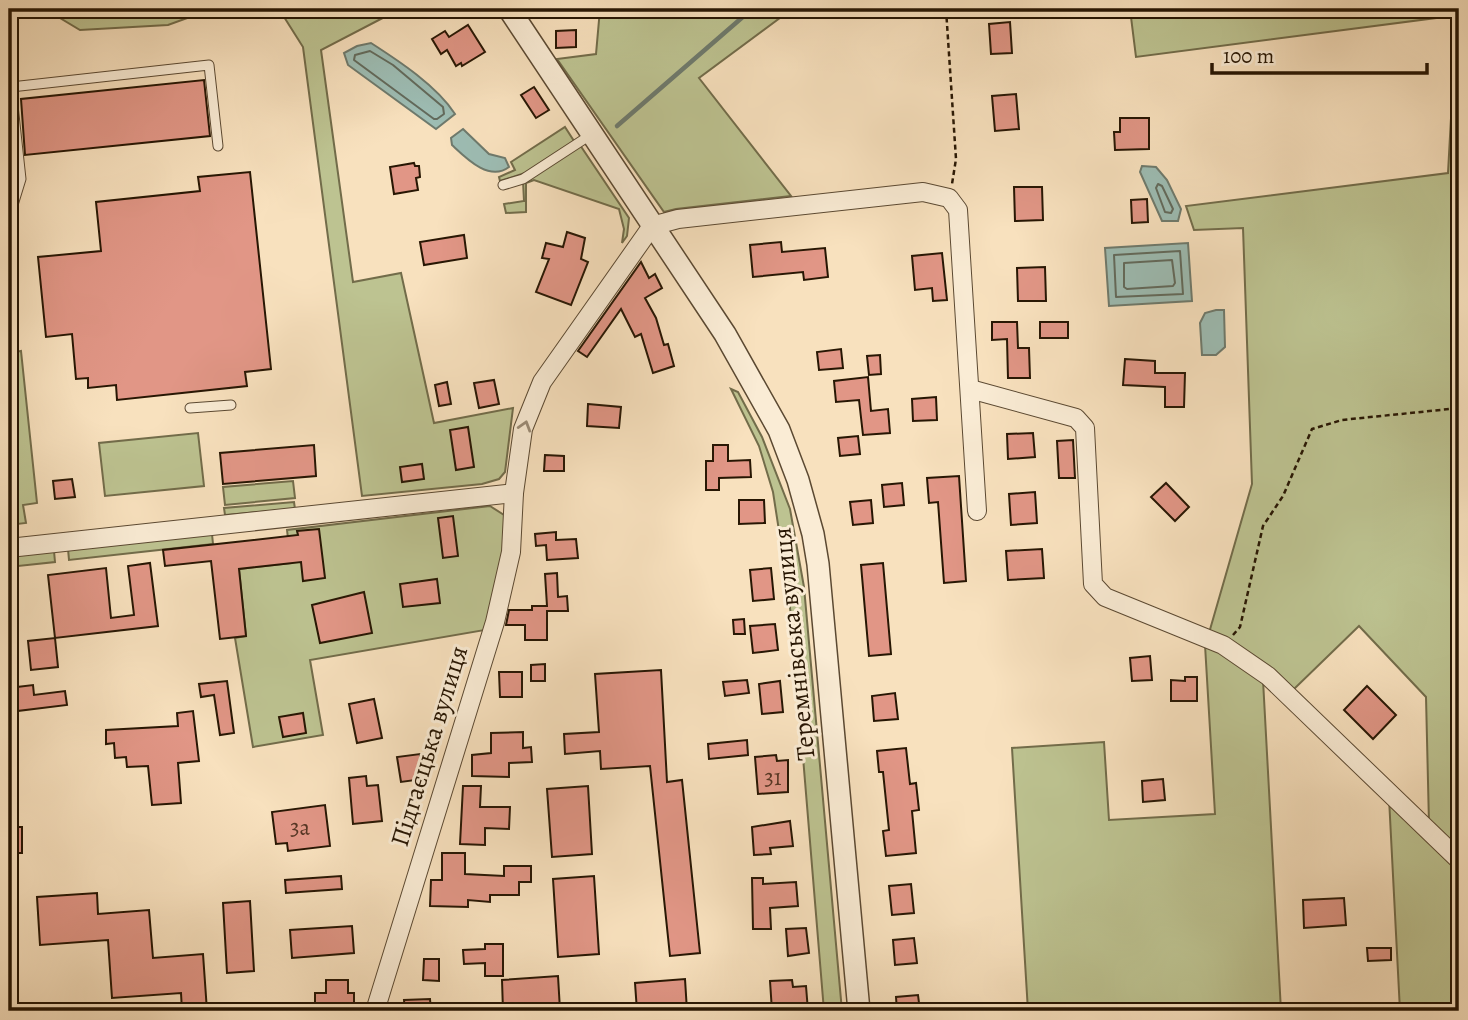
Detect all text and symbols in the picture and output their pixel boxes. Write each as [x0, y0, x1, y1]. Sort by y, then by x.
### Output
scale bar [1212, 32, 1428, 76]
text: 100 m [1223, 42, 1274, 70]
one-way arrow [517, 420, 532, 432]
street label: Теремнівська вулиця [764, 526, 824, 762]
street label: Підгаєцька вулиця [382, 641, 476, 851]
house number: 31 [764, 762, 782, 793]
house number: 3а [290, 812, 310, 843]

